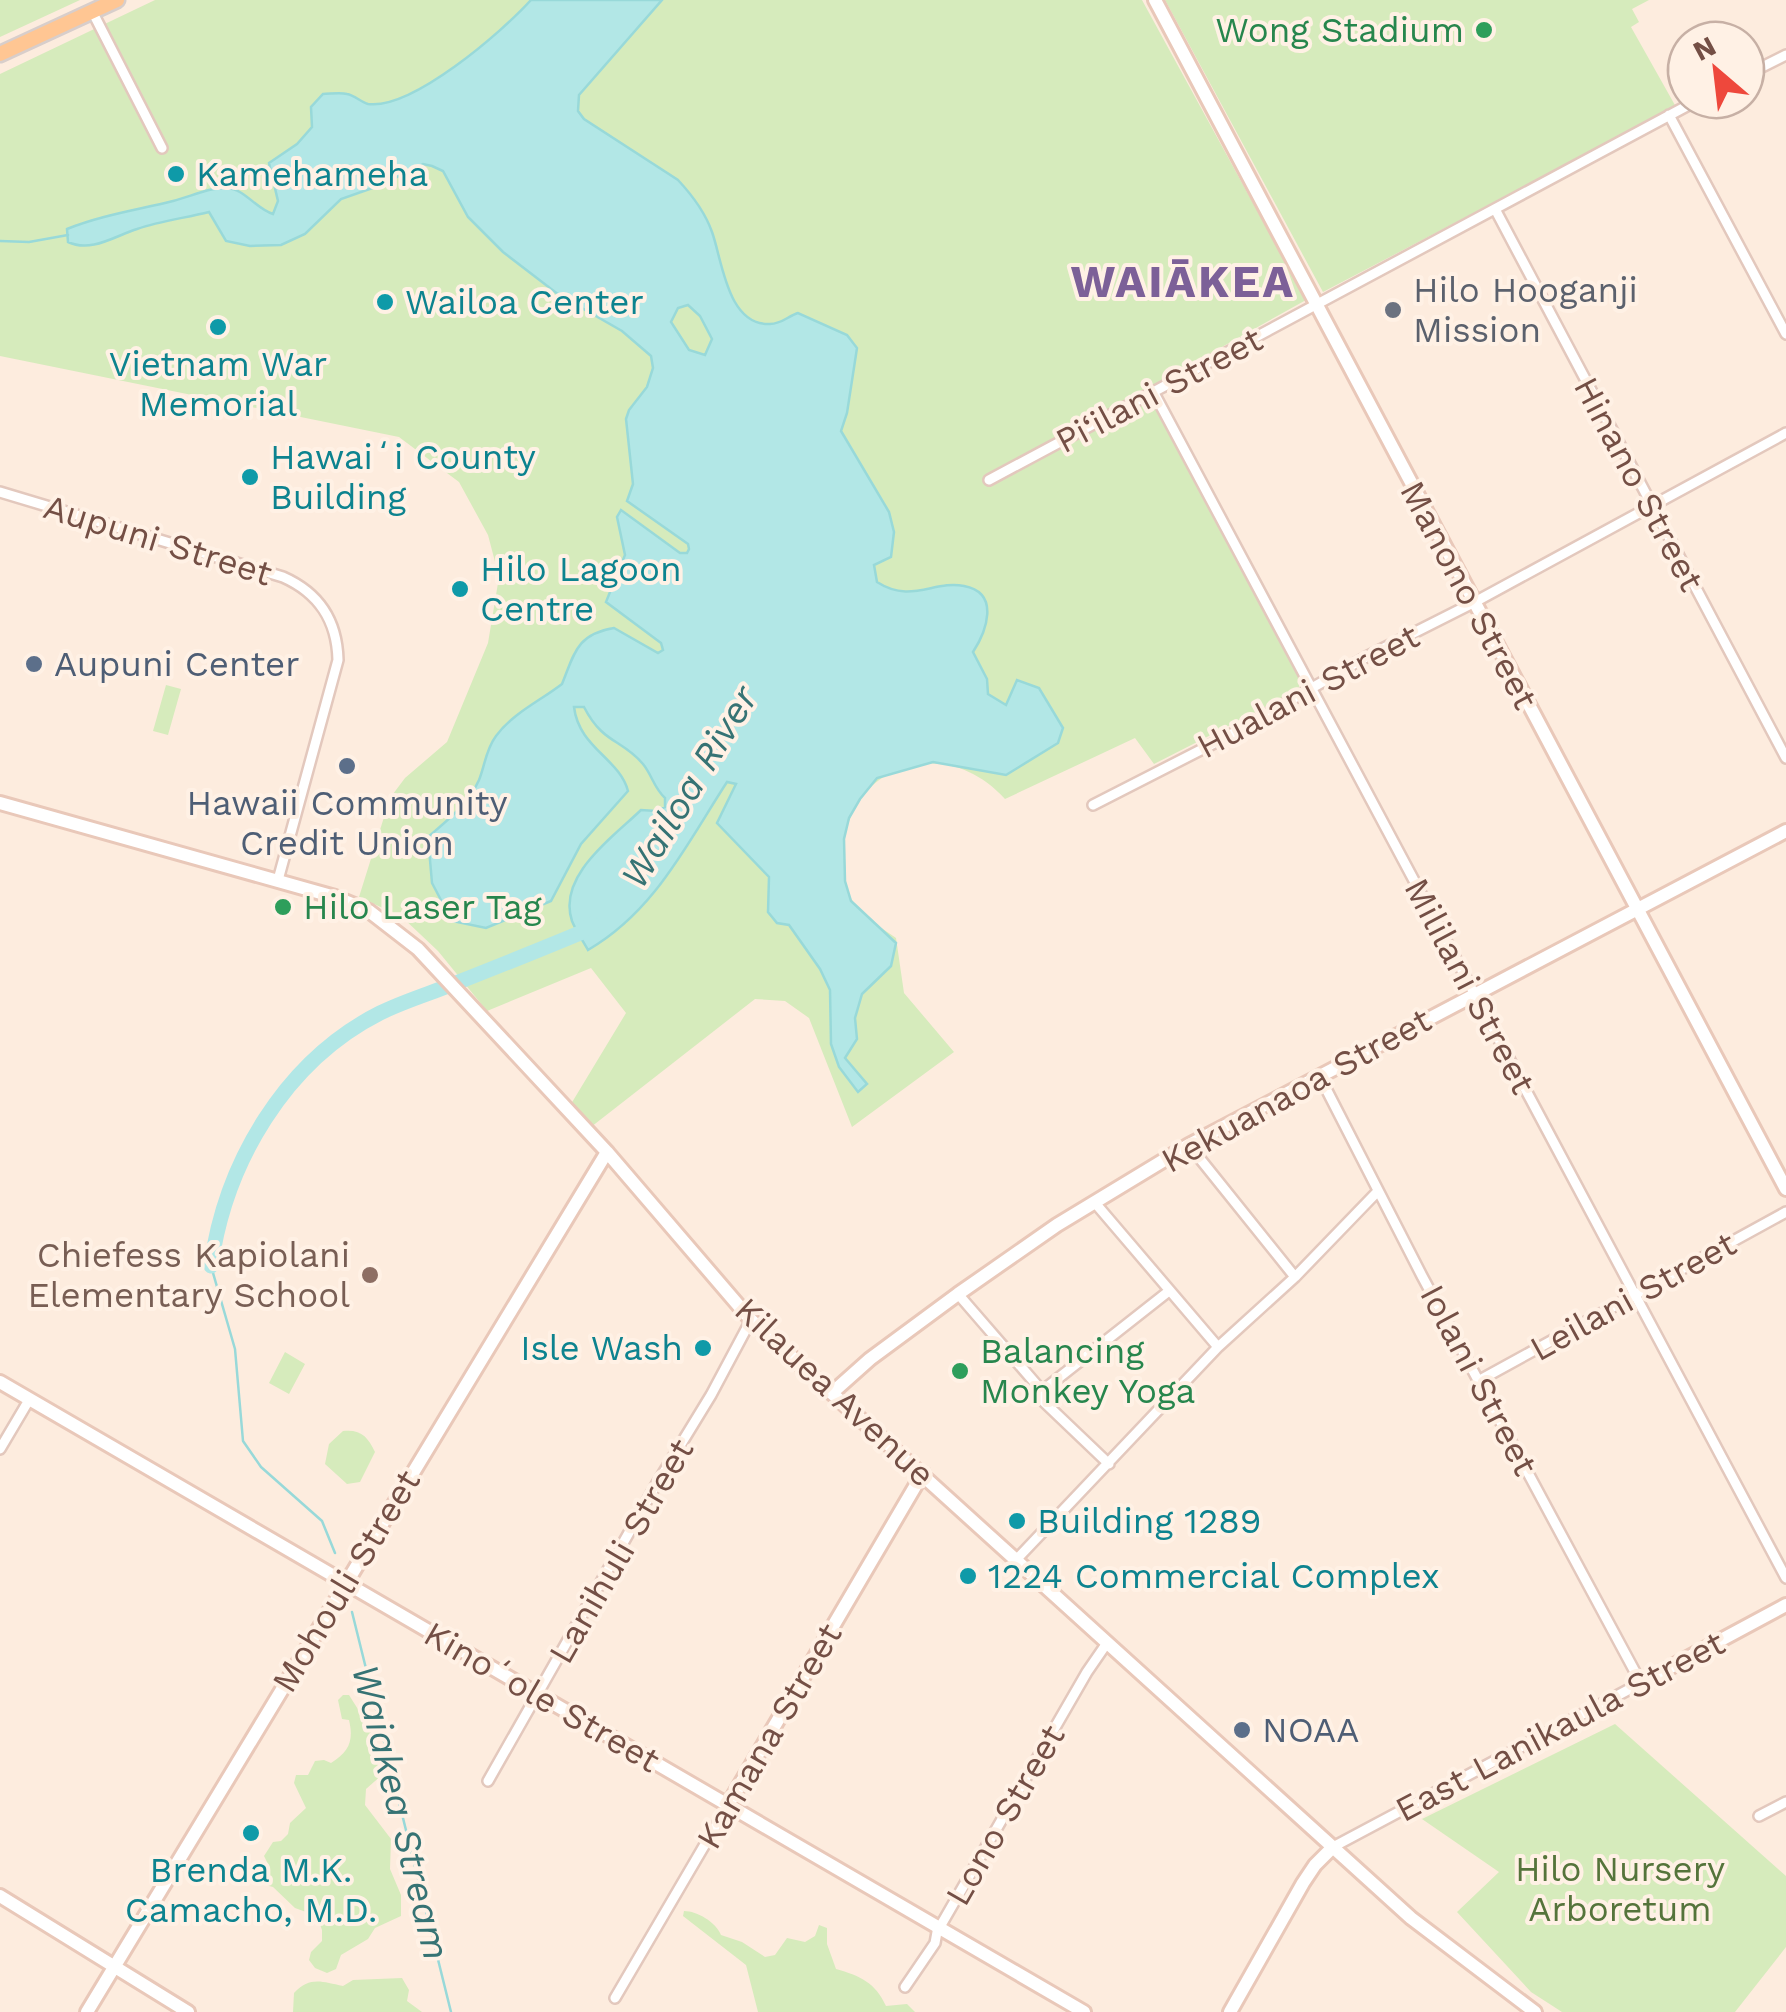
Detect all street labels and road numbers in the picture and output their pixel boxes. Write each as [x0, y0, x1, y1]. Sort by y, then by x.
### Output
street label: Pi‘ilani Street [1049, 318, 1270, 462]
street label: Hinano Street [1565, 370, 1713, 599]
street label: Manono Street [1391, 474, 1547, 716]
street label: Aupuni Street [39, 485, 277, 595]
street label: Hualani Street [1190, 615, 1427, 767]
street label: Mililani Street [1396, 871, 1545, 1101]
street label: Kekuanaoa Street [1154, 998, 1438, 1182]
street label: Leilani Street [1523, 1222, 1743, 1370]
street label: Iolani Street [1411, 1277, 1547, 1483]
street label: Kilauea Avenue [726, 1289, 944, 1495]
street label: Lanihuli Street [540, 1431, 702, 1671]
street label: Mohouli Street [263, 1462, 429, 1700]
street label: Kinoʻole Street [417, 1613, 668, 1782]
street label: Kamana Street [687, 1615, 851, 1856]
street label: East Lanikaula Street [1388, 1621, 1732, 1831]
street label: Lono Street [936, 1717, 1074, 1913]

